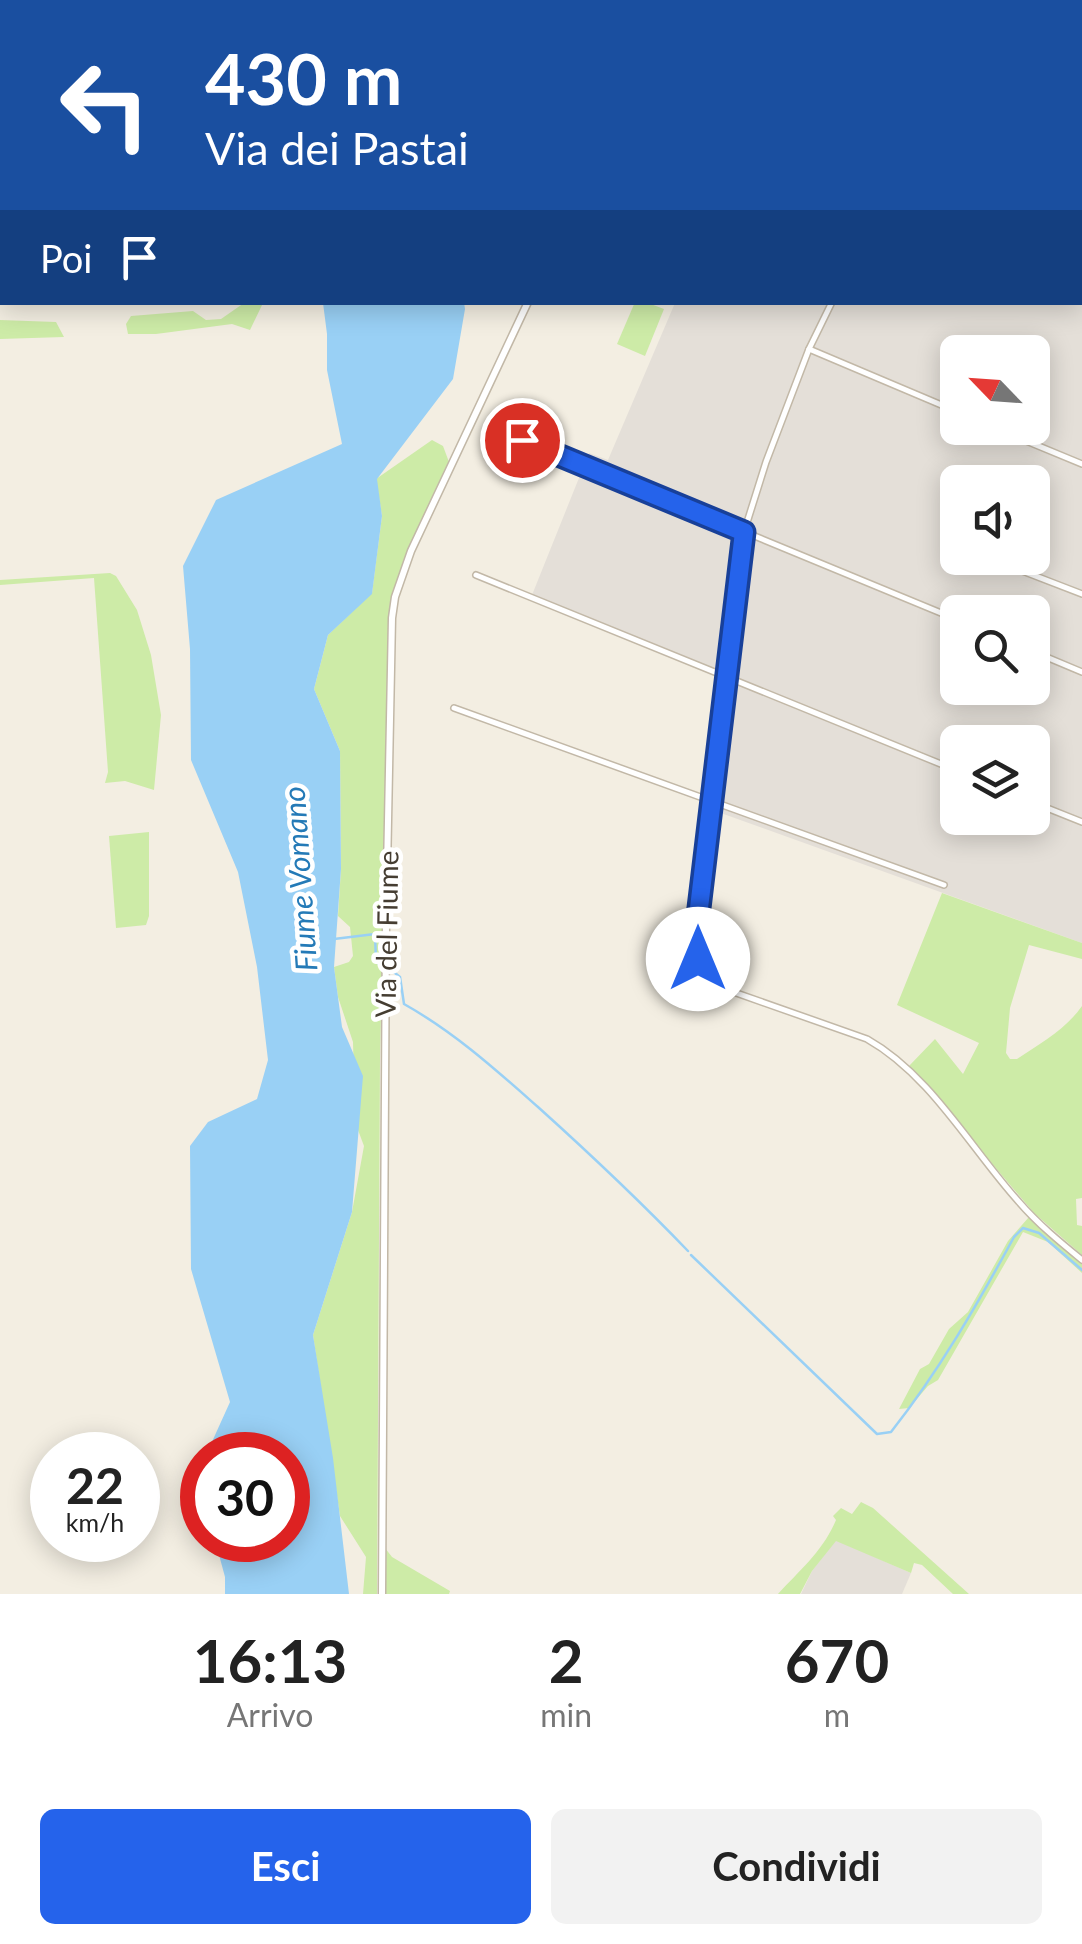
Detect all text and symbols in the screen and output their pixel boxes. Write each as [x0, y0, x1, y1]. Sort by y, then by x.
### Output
text: 430 m [205, 36, 402, 120]
icon: left [40, 40, 170, 170]
text: Via dei Pastai [205, 121, 469, 175]
icon: arrive [112, 230, 167, 285]
text: Poi [40, 235, 92, 281]
north arrow [940, 335, 1050, 445]
map controls [940, 335, 1050, 835]
pin [480, 398, 565, 483]
icon: arrive [495, 413, 550, 468]
button: sound [940, 465, 1050, 575]
button: search [940, 595, 1050, 705]
button: layers [940, 725, 1050, 835]
water label: Fiume Vomano [275, 785, 323, 973]
street label: Via del Fiume [368, 850, 404, 1018]
position arrow [646, 907, 750, 1011]
speed limit sign: 30 [180, 1432, 310, 1562]
text: 22 [66, 1455, 124, 1515]
text: km/h [66, 1507, 124, 1537]
text: 16:13 [193, 1624, 347, 1696]
text: 2 [549, 1624, 584, 1696]
text: 670 [785, 1624, 889, 1696]
text: Arrivo [227, 1695, 313, 1734]
text: min [540, 1695, 592, 1734]
text: m [824, 1695, 850, 1734]
button: Esci [40, 1809, 531, 1924]
button: Condividi [551, 1809, 1042, 1924]

